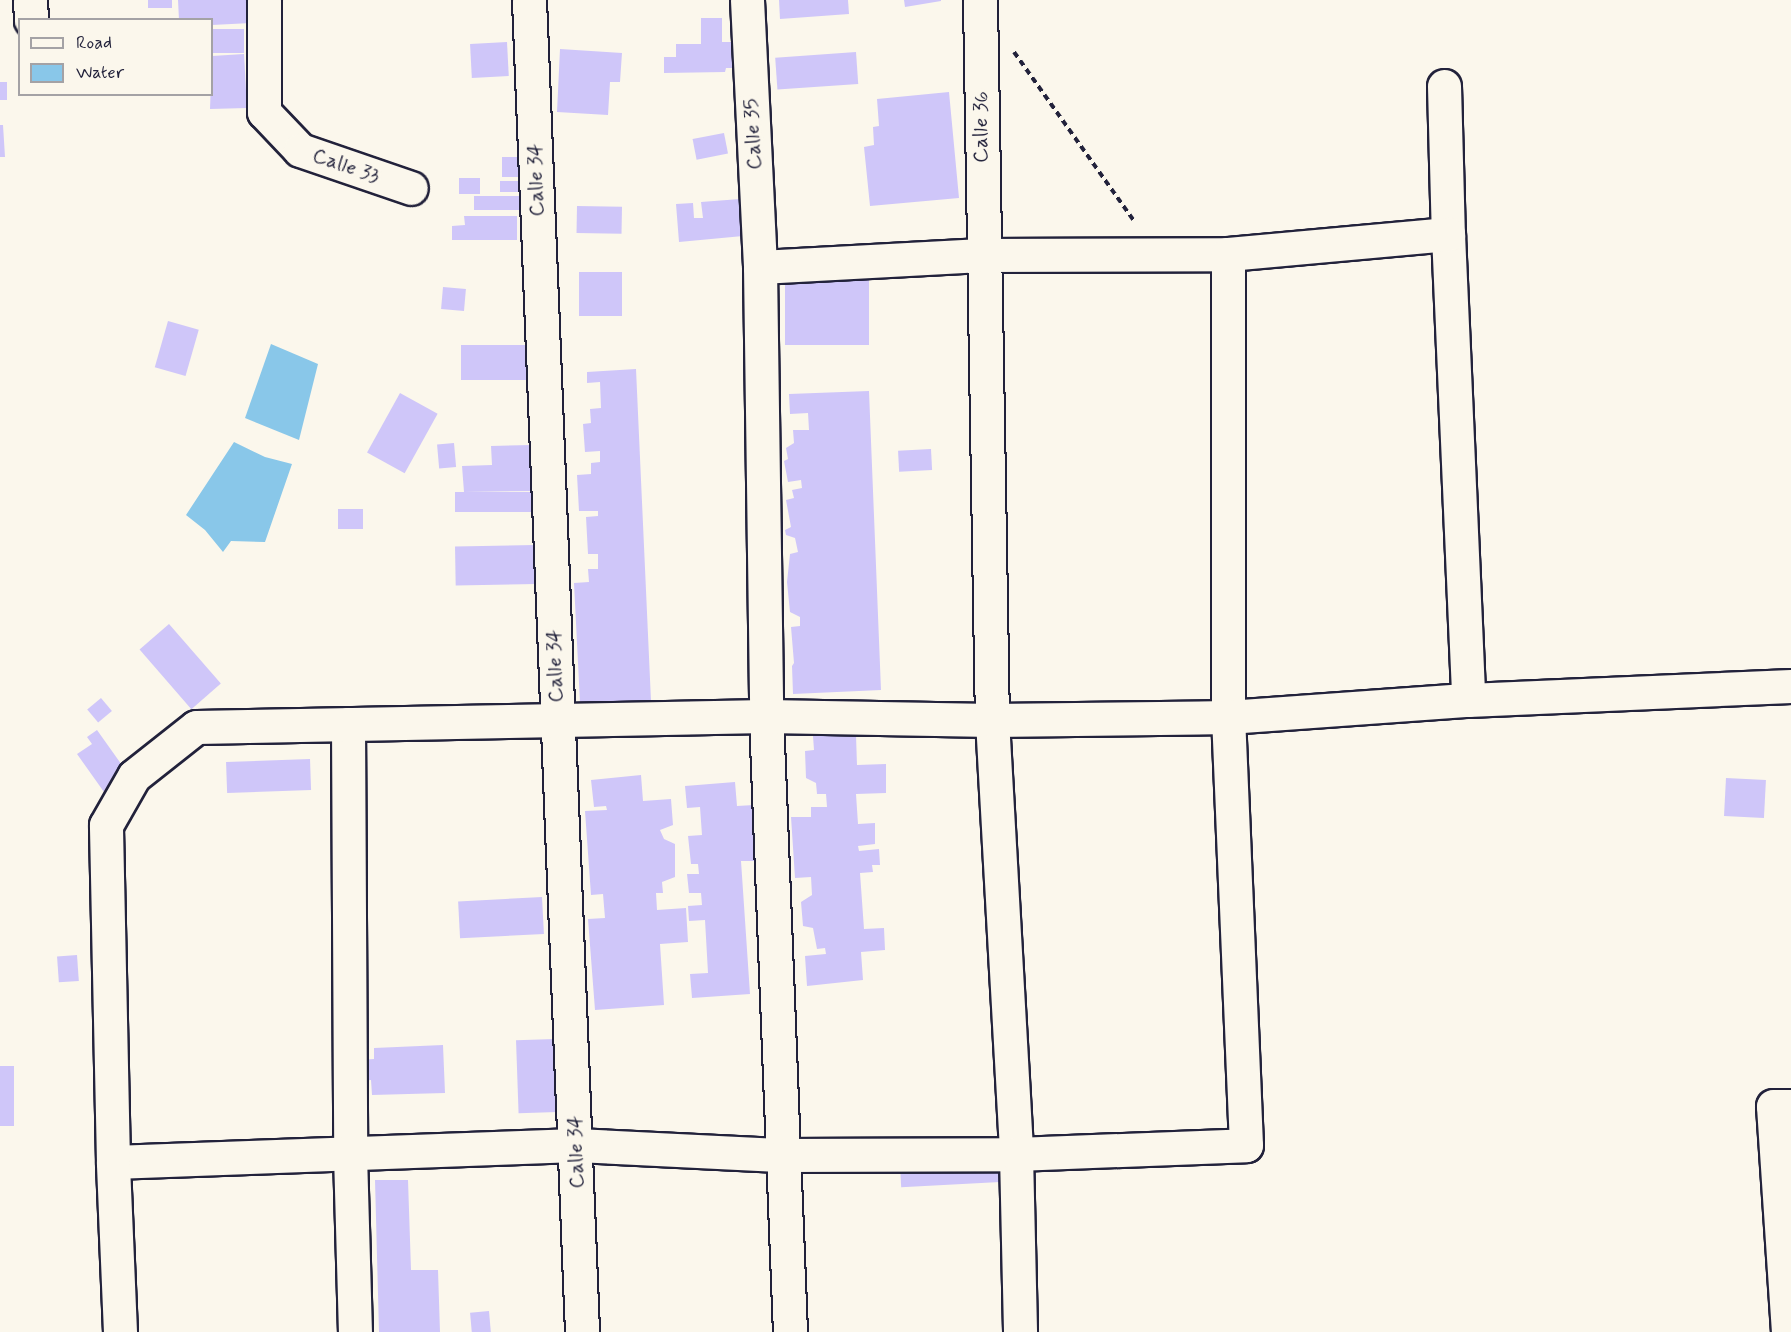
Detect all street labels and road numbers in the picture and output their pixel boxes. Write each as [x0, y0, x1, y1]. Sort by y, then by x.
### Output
street label: Calle 36 [968, 91, 994, 163]
street label: Calle 35 [739, 98, 767, 170]
street label: Calle 33 [309, 143, 383, 189]
street label: Calle 34 [522, 143, 550, 217]
street label: Calle 34 [541, 629, 569, 703]
street label: Calle 34 [562, 1115, 590, 1189]

